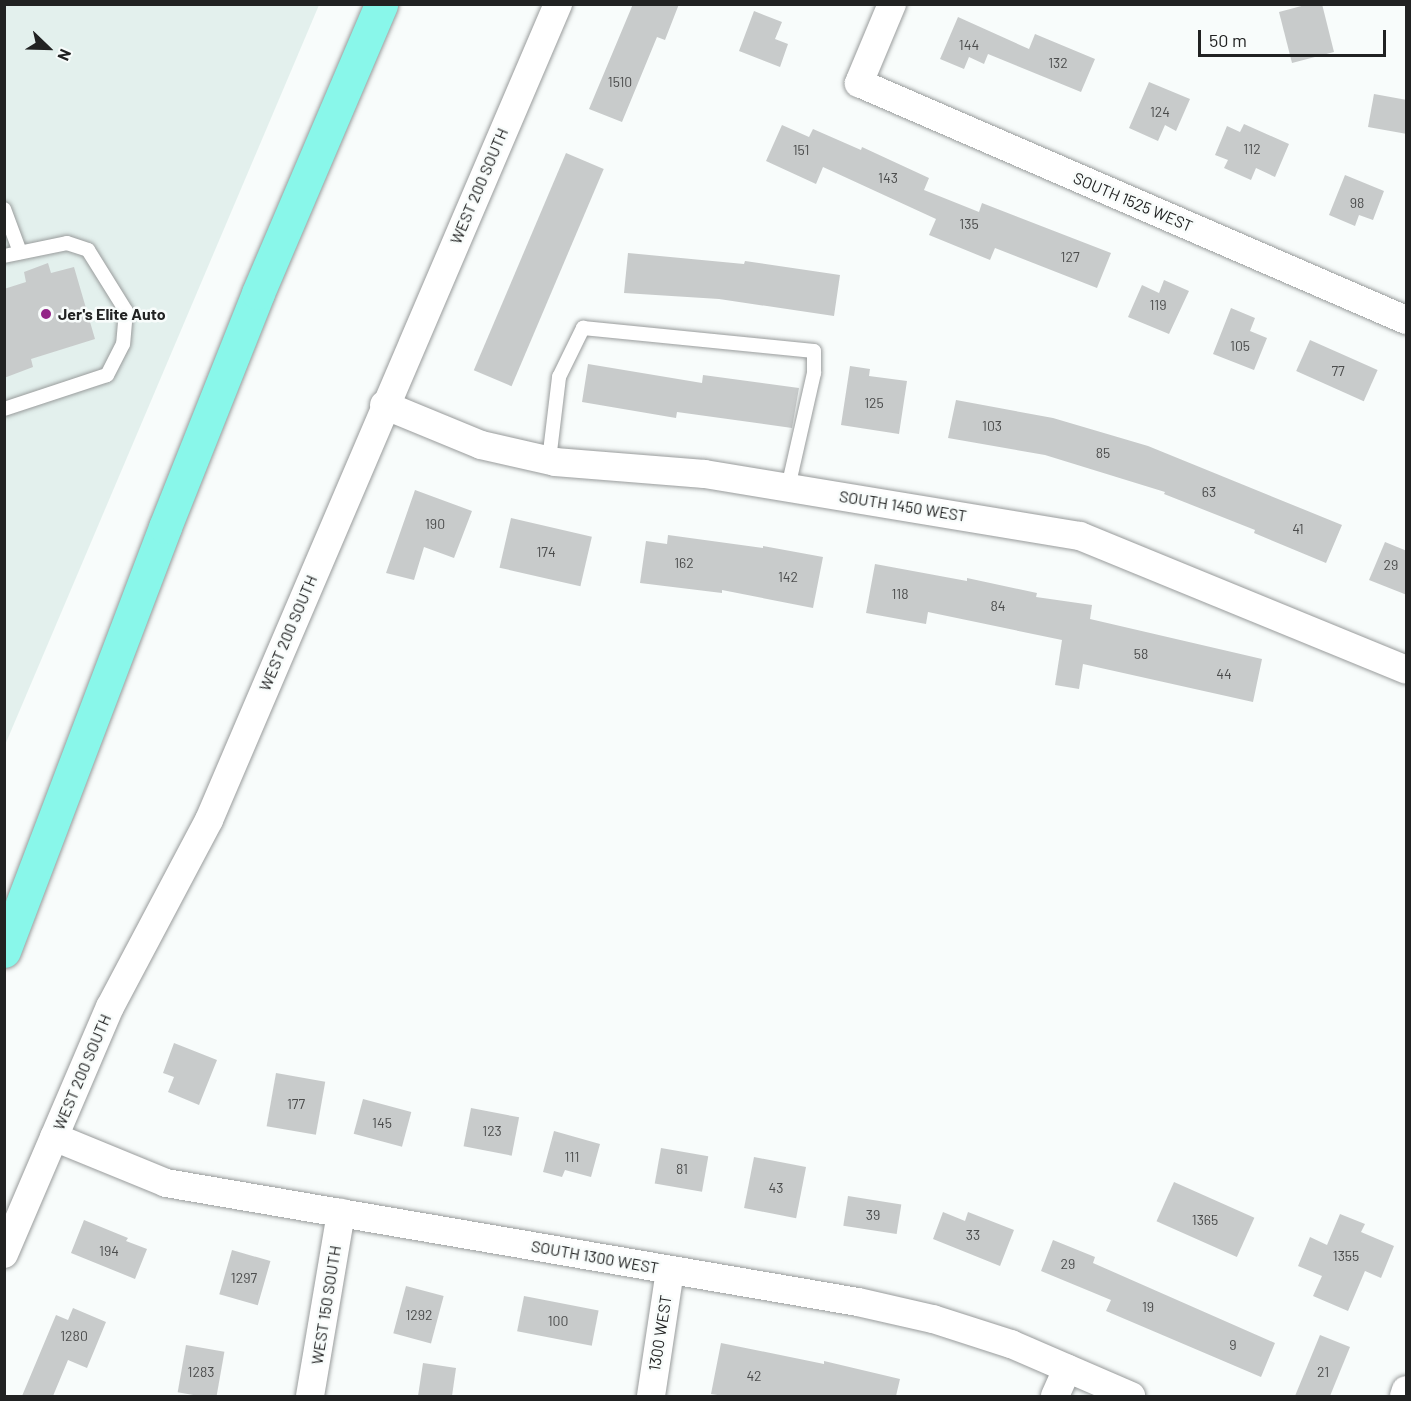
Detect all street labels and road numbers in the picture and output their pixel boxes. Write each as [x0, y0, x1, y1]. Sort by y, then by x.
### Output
street label: WEST 200 SOUTH [446, 125, 512, 247]
street label: SOUTH 1525 WEST [1070, 168, 1196, 236]
street label: SOUTH 1450 WEST [838, 486, 968, 526]
street label: WEST 200 SOUTH [255, 572, 321, 694]
street label: WEST 200 SOUTH [49, 1011, 115, 1133]
street label: SOUTH 1300 WEST [530, 1236, 660, 1278]
street label: WEST 150 SOUTH [307, 1244, 345, 1366]
street label: 1300 WEST [645, 1294, 675, 1372]

